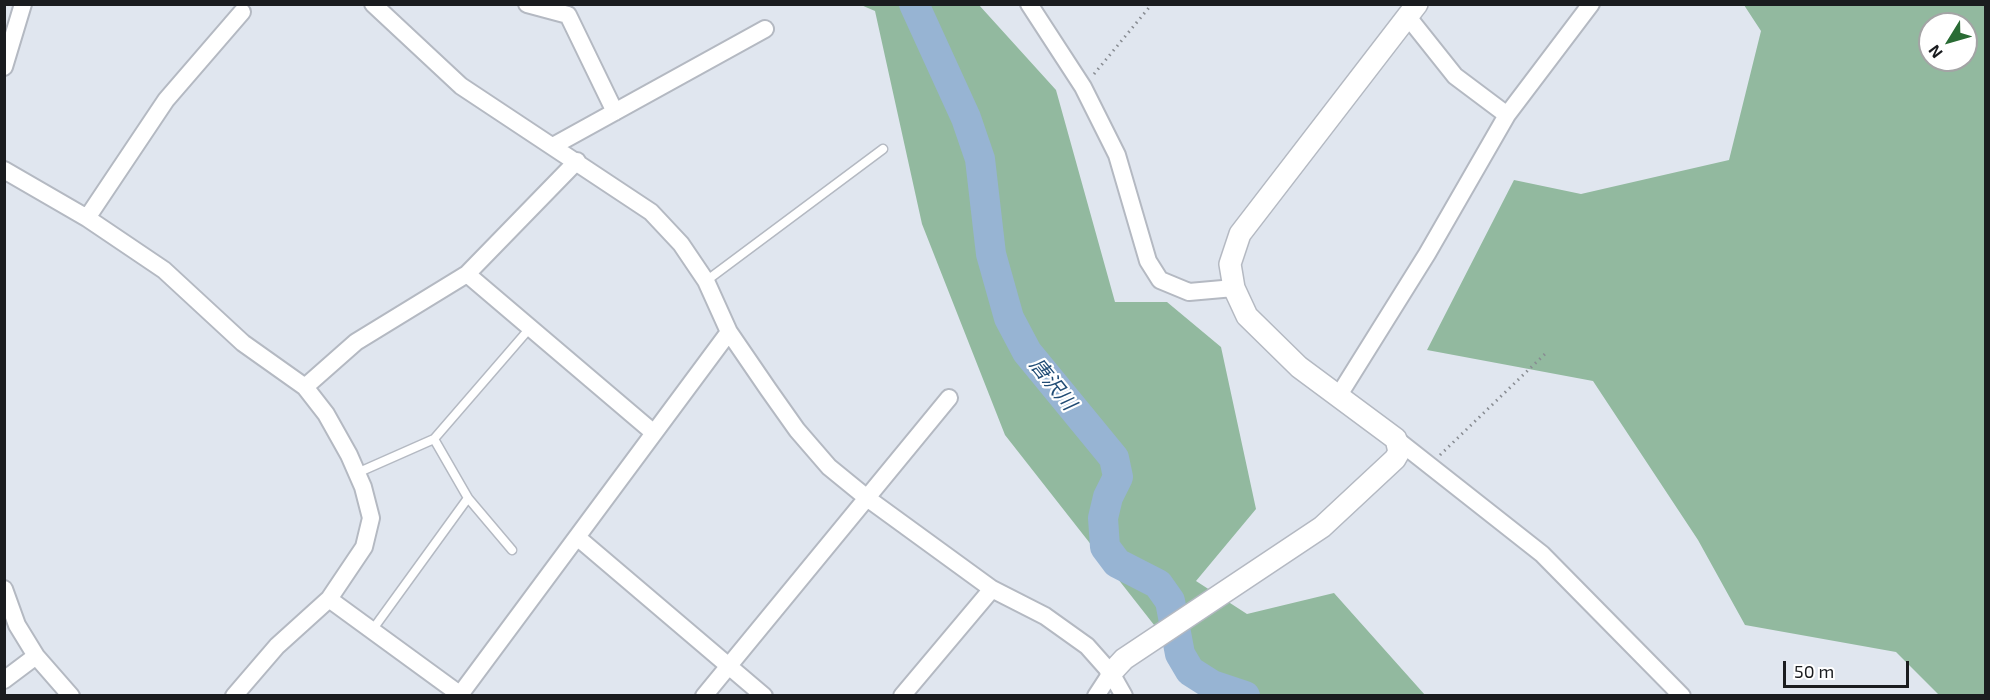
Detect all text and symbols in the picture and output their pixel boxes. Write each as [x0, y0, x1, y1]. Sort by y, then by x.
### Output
north arrow [1918, 12, 1978, 72]
text: N [1924, 42, 1946, 62]
water label: 唐沢川 [1025, 353, 1081, 415]
scale bar [1786, 649, 1912, 687]
text: 50 m [1794, 660, 1834, 682]

